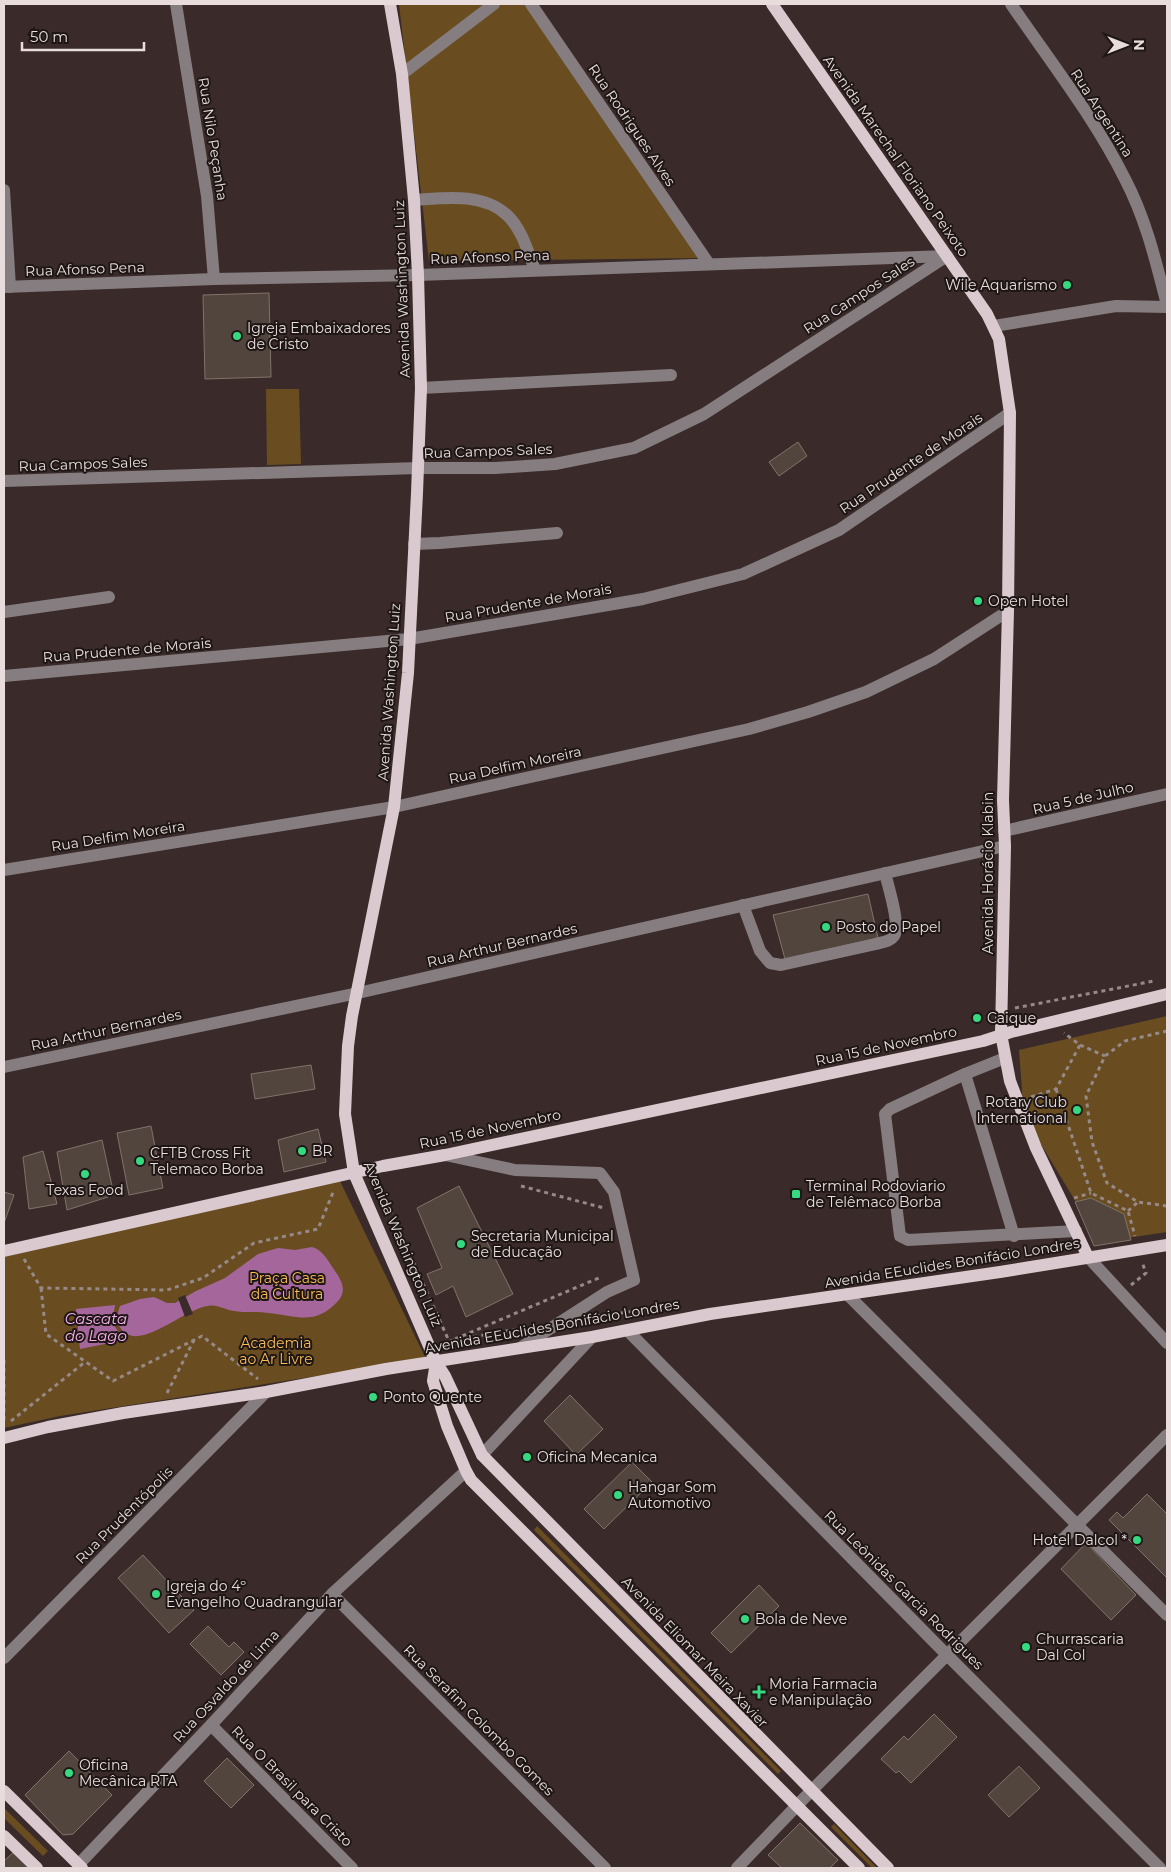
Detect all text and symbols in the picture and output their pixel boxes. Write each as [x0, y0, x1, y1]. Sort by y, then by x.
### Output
scale bar [22, 20, 145, 52]
north arrow [1101, 20, 1151, 70]
text: 50 m [30, 27, 68, 46]
text: N [1130, 39, 1148, 51]
street label: Avenida Marechal Floriano Peixoto [819, 52, 973, 260]
street label: Rua Rodrigues Alves [584, 60, 680, 190]
street label: Rua Argentina [1067, 65, 1137, 161]
street label: Rua Nilo Peçanha [194, 76, 232, 202]
street label: Avenida Washington Luiz [390, 200, 414, 378]
street label: Rua Afonso Pena [430, 246, 550, 268]
street label: Rua Campos Sales [800, 252, 918, 338]
street label: Rua Afonso Pena [25, 258, 145, 280]
place label: Wile Aquarismo [945, 276, 1057, 294]
marker: Wile Aquarismo [1061, 279, 1073, 291]
place label: Igreja Embaixadores de Cristo [247, 319, 391, 353]
marker: Igreja Embaixadores de Cristo [231, 330, 243, 342]
street label: Rua Prudente de Morais [836, 408, 986, 518]
street label: Rua Campos Sales [423, 440, 553, 462]
street label: Rua Campos Sales [18, 453, 148, 475]
street label: Rua Prudente de Morais [443, 579, 613, 627]
place label: Open Hotel [988, 592, 1069, 610]
marker: Open Hotel [972, 595, 984, 607]
street label: Avenida Washington Luiz [374, 603, 404, 781]
street label: Rua Prudente de Morais [42, 634, 212, 666]
street label: Rua Delfim Moreira [447, 742, 583, 788]
street label: Rua 5 de Julho [1031, 778, 1135, 818]
street label: Avenida Horácio Klabin [979, 792, 997, 954]
street label: Rua Delfim Moreira [50, 817, 186, 855]
place label: Posto do Papel [836, 918, 941, 936]
street label: Rua Arthur Bernardes [425, 919, 579, 971]
marker: Posto do Papel [820, 921, 832, 933]
street label: Rua Arthur Bernardes [29, 1005, 183, 1055]
place label: Caique [987, 1009, 1036, 1027]
marker: Caique [971, 1012, 983, 1024]
street label: Rua 15 de Novembro [814, 1022, 959, 1070]
place label: Rotary Club International [976, 1093, 1067, 1127]
marker: Rotary Club International [1071, 1104, 1083, 1116]
street label: Rua 15 de Novembro [418, 1105, 563, 1153]
place label: BR [312, 1142, 333, 1160]
place label: CFTB Cross Fit Telemaco Borba [150, 1144, 264, 1178]
marker: BR [296, 1145, 308, 1157]
marker: CFTB Cross Fit Telemaco Borba [134, 1155, 146, 1167]
street label: Avenida Washington Luiz [360, 1159, 446, 1329]
marker: Texas Food [79, 1168, 91, 1180]
place label: Terminal Rodoviario de Telêmaco Borba [806, 1177, 946, 1211]
place label: Texas Food [46, 1181, 124, 1199]
marker: Terminal Rodoviario de Telêmaco Borba [790, 1188, 802, 1200]
place label: Secretaria Municipal de Educação [471, 1227, 614, 1261]
street label: Avenida EEuclides Bonifácio Londres [823, 1234, 1081, 1292]
marker: Secretaria Municipal de Educação [455, 1238, 467, 1250]
park label: Praça Casa da Cultura [249, 1269, 325, 1303]
street label: Avenida EEuclides Bonifácio Londres [423, 1295, 681, 1357]
water label: Cascata do Lago [65, 1309, 127, 1345]
park label: Academia ao Ar Livre [239, 1334, 313, 1368]
place label: Ponto Quente [383, 1388, 482, 1406]
marker: Ponto Quente [367, 1391, 379, 1403]
place label: Oficina Mecanica [537, 1448, 658, 1466]
marker: Oficina Mecanica [521, 1451, 533, 1463]
street label: Rua Prudentópolis [72, 1462, 177, 1567]
place label: Hangar Som Automotivo [628, 1478, 716, 1512]
marker: Hangar Som Automotivo [612, 1489, 624, 1501]
street label: Rua Leônidas Garcia Rodrigues [820, 1506, 988, 1674]
place label: Hotel Dalcol * [1033, 1531, 1128, 1549]
marker: Hotel Dalcol * [1131, 1534, 1143, 1546]
street label: Avenida Eliomar Meira Xavier [618, 1573, 772, 1732]
place label: Igreja do 4º Evangelho Quadrangular [166, 1577, 343, 1611]
marker: Igreja do 4º Evangelho Quadrangular [150, 1588, 162, 1600]
place label: Bola de Neve [755, 1610, 847, 1628]
marker: Bola de Neve [739, 1613, 751, 1625]
street label: Rua Osvaldo de Lima [169, 1626, 283, 1746]
place label: Churrascaria Dal Col [1036, 1630, 1124, 1664]
street label: Rua Serafim Colombo Gomes [400, 1641, 558, 1799]
marker: Churrascaria Dal Col [1020, 1641, 1032, 1653]
place label: Moria Farmacia e Manipulação [769, 1675, 878, 1709]
marker: Moria Farmacia e Manipulação [753, 1686, 765, 1698]
street label: Rua O Brasil para Cristo [228, 1722, 356, 1850]
place label: Oficina Mecânica RTA [79, 1756, 179, 1790]
marker: Oficina Mecânica RTA [63, 1767, 75, 1779]

